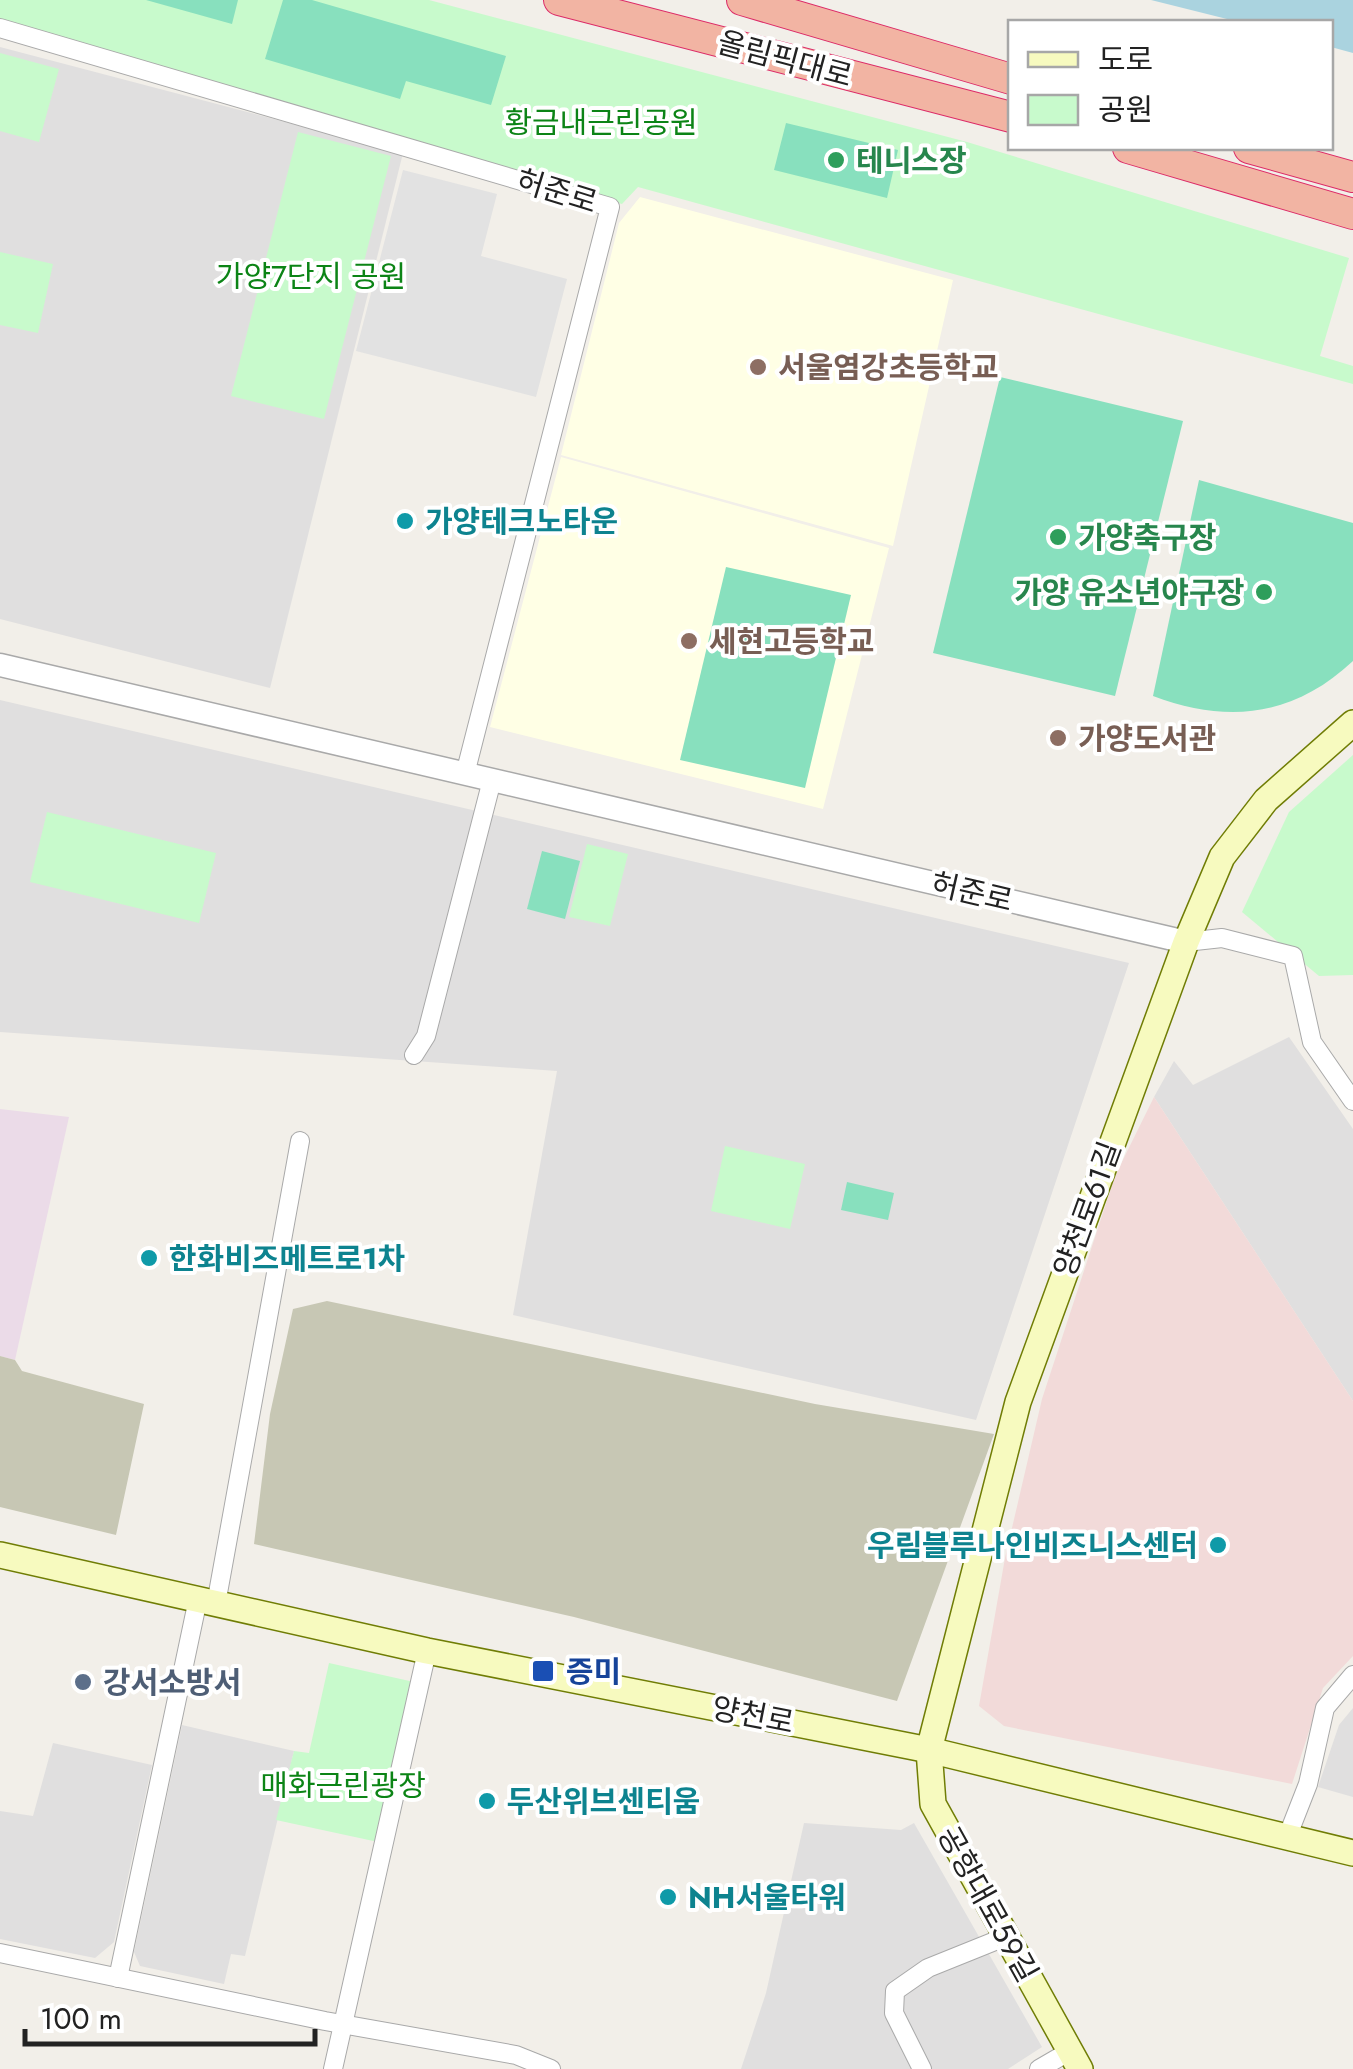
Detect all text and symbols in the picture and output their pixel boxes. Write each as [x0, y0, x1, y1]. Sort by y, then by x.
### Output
street label: 올림픽대로 [713, 20, 857, 98]
legend [1008, 20, 1333, 150]
text: 도로 [1098, 38, 1153, 81]
text: 공원 [1098, 88, 1153, 131]
park label: 황금내근린공원 [504, 101, 698, 144]
place label: 테니스장 [856, 139, 967, 182]
marker: 테니스장 [825, 149, 847, 171]
street label: 허준로 [511, 158, 603, 224]
park label: 가양7단지 공원 [216, 255, 406, 298]
place label: 서울염강초등학교 [778, 346, 999, 389]
marker: 서울염강초등학교 [747, 356, 769, 378]
place label: 가양테크노타운 [425, 500, 618, 543]
marker: 가양테크노타운 [394, 510, 416, 532]
place label: 가양축구장 [1078, 516, 1216, 559]
marker: 가양축구장 [1047, 526, 1069, 548]
place label: 가양 유소년야구장 [1014, 571, 1244, 614]
marker: 가양 유소년야구장 [1253, 581, 1275, 603]
place label: 세현고등학교 [709, 620, 875, 663]
marker: 세현고등학교 [678, 630, 700, 652]
place label: 가양도서관 [1078, 717, 1216, 760]
marker: 가양도서관 [1047, 727, 1069, 749]
street label: 허준로 [927, 862, 1017, 922]
street label: 양천로61길 [1043, 1135, 1131, 1283]
place label: 한화비즈메트로1차 [169, 1237, 405, 1280]
marker: 한화비즈메트로1차 [138, 1247, 160, 1269]
place label: 우림블루나인비즈니스센터 [867, 1524, 1198, 1567]
marker: 우림블루나인비즈니스센터 [1207, 1534, 1229, 1556]
place label: 증미 [566, 1650, 621, 1693]
marker: 증미 [530, 1658, 556, 1684]
place label: 강서소방서 [103, 1661, 241, 1704]
marker: 강서소방서 [72, 1671, 94, 1693]
street label: 양천로 [708, 1686, 798, 1744]
park label: 매화근린광장 [260, 1764, 426, 1807]
place label: 두산위브센티움 [507, 1780, 700, 1823]
marker: 두산위브센티움 [476, 1790, 498, 1812]
street label: 공항대로59길 [927, 1818, 1049, 1990]
place label: NH서울타워 [688, 1876, 846, 1919]
marker: NH서울타워 [657, 1886, 679, 1908]
scale bar [25, 1984, 315, 2046]
text: 100 m [40, 1997, 122, 2040]

